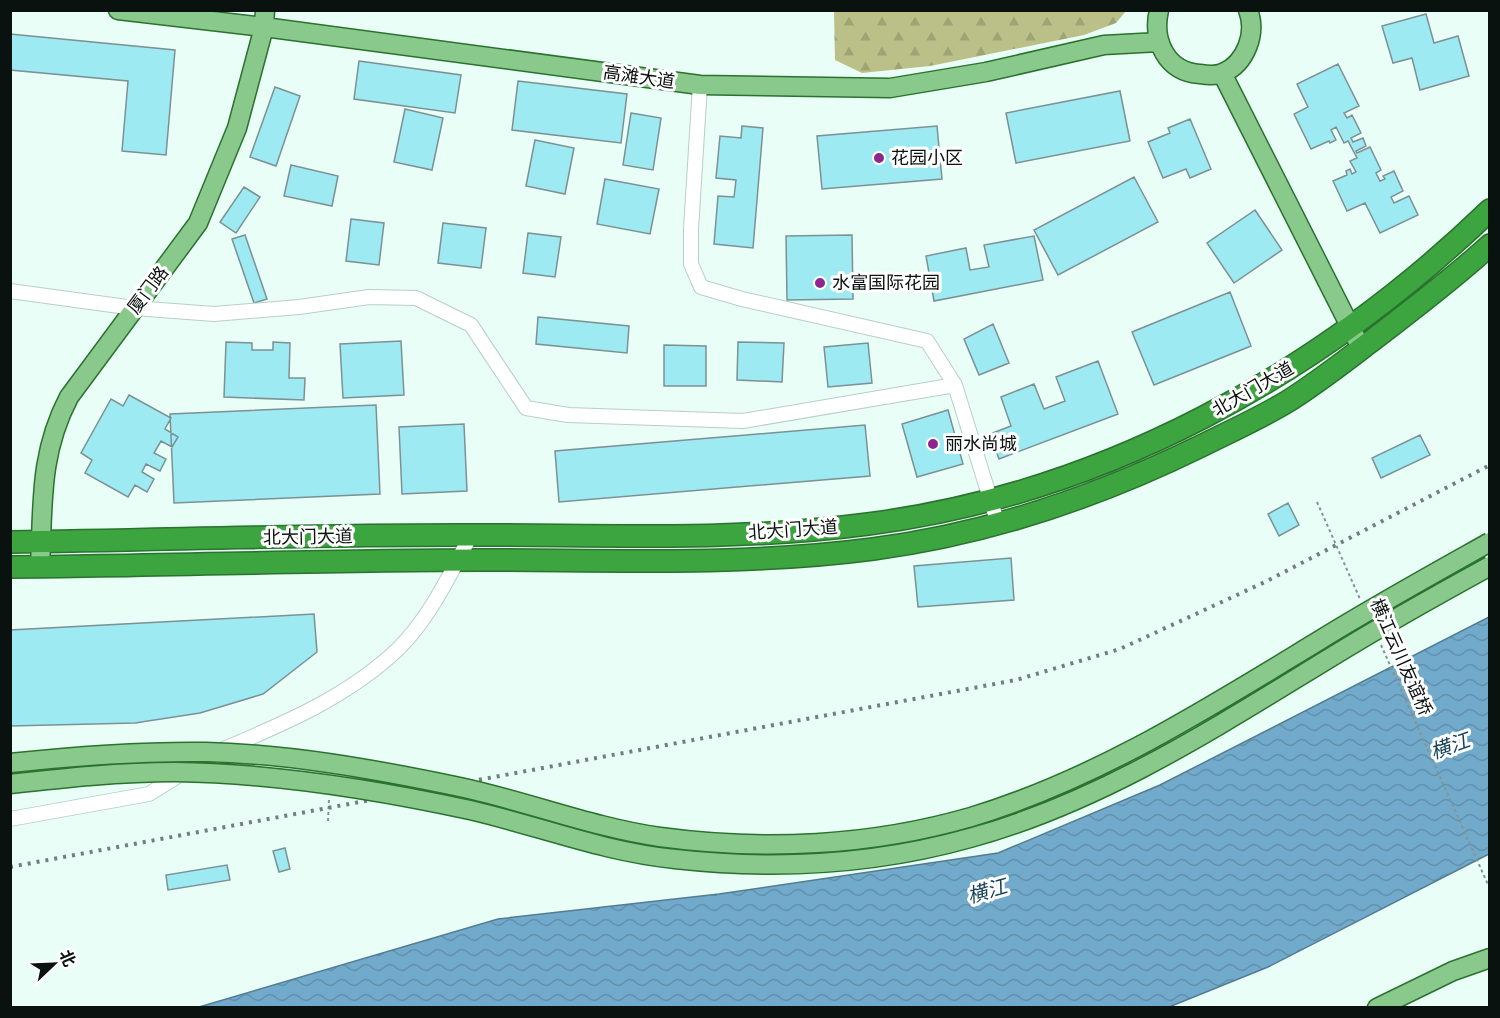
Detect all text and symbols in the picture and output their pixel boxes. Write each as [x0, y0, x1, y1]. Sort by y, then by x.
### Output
street label: 高滩大道 [602, 60, 676, 93]
place label: 花园小区 [891, 146, 963, 169]
marker: 花园小区 [872, 151, 886, 165]
street label: 厦门路 [122, 261, 173, 318]
place label: 水富国际花园 [832, 271, 940, 294]
marker: 水富国际花园 [813, 276, 827, 290]
street label: 北大门大道 [1208, 356, 1297, 421]
place label: 丽水尚城 [945, 432, 1017, 455]
marker: 丽水尚城 [926, 437, 940, 451]
street label: 北大门大道 [747, 515, 839, 544]
street label: 北大门大道 [263, 524, 353, 549]
street label: 横江云川友谊桥 [1365, 595, 1438, 719]
water label: 横江 [1427, 727, 1475, 765]
water label: 横江 [964, 872, 1012, 909]
north arrow [24, 934, 84, 994]
text: 北 [55, 947, 80, 969]

